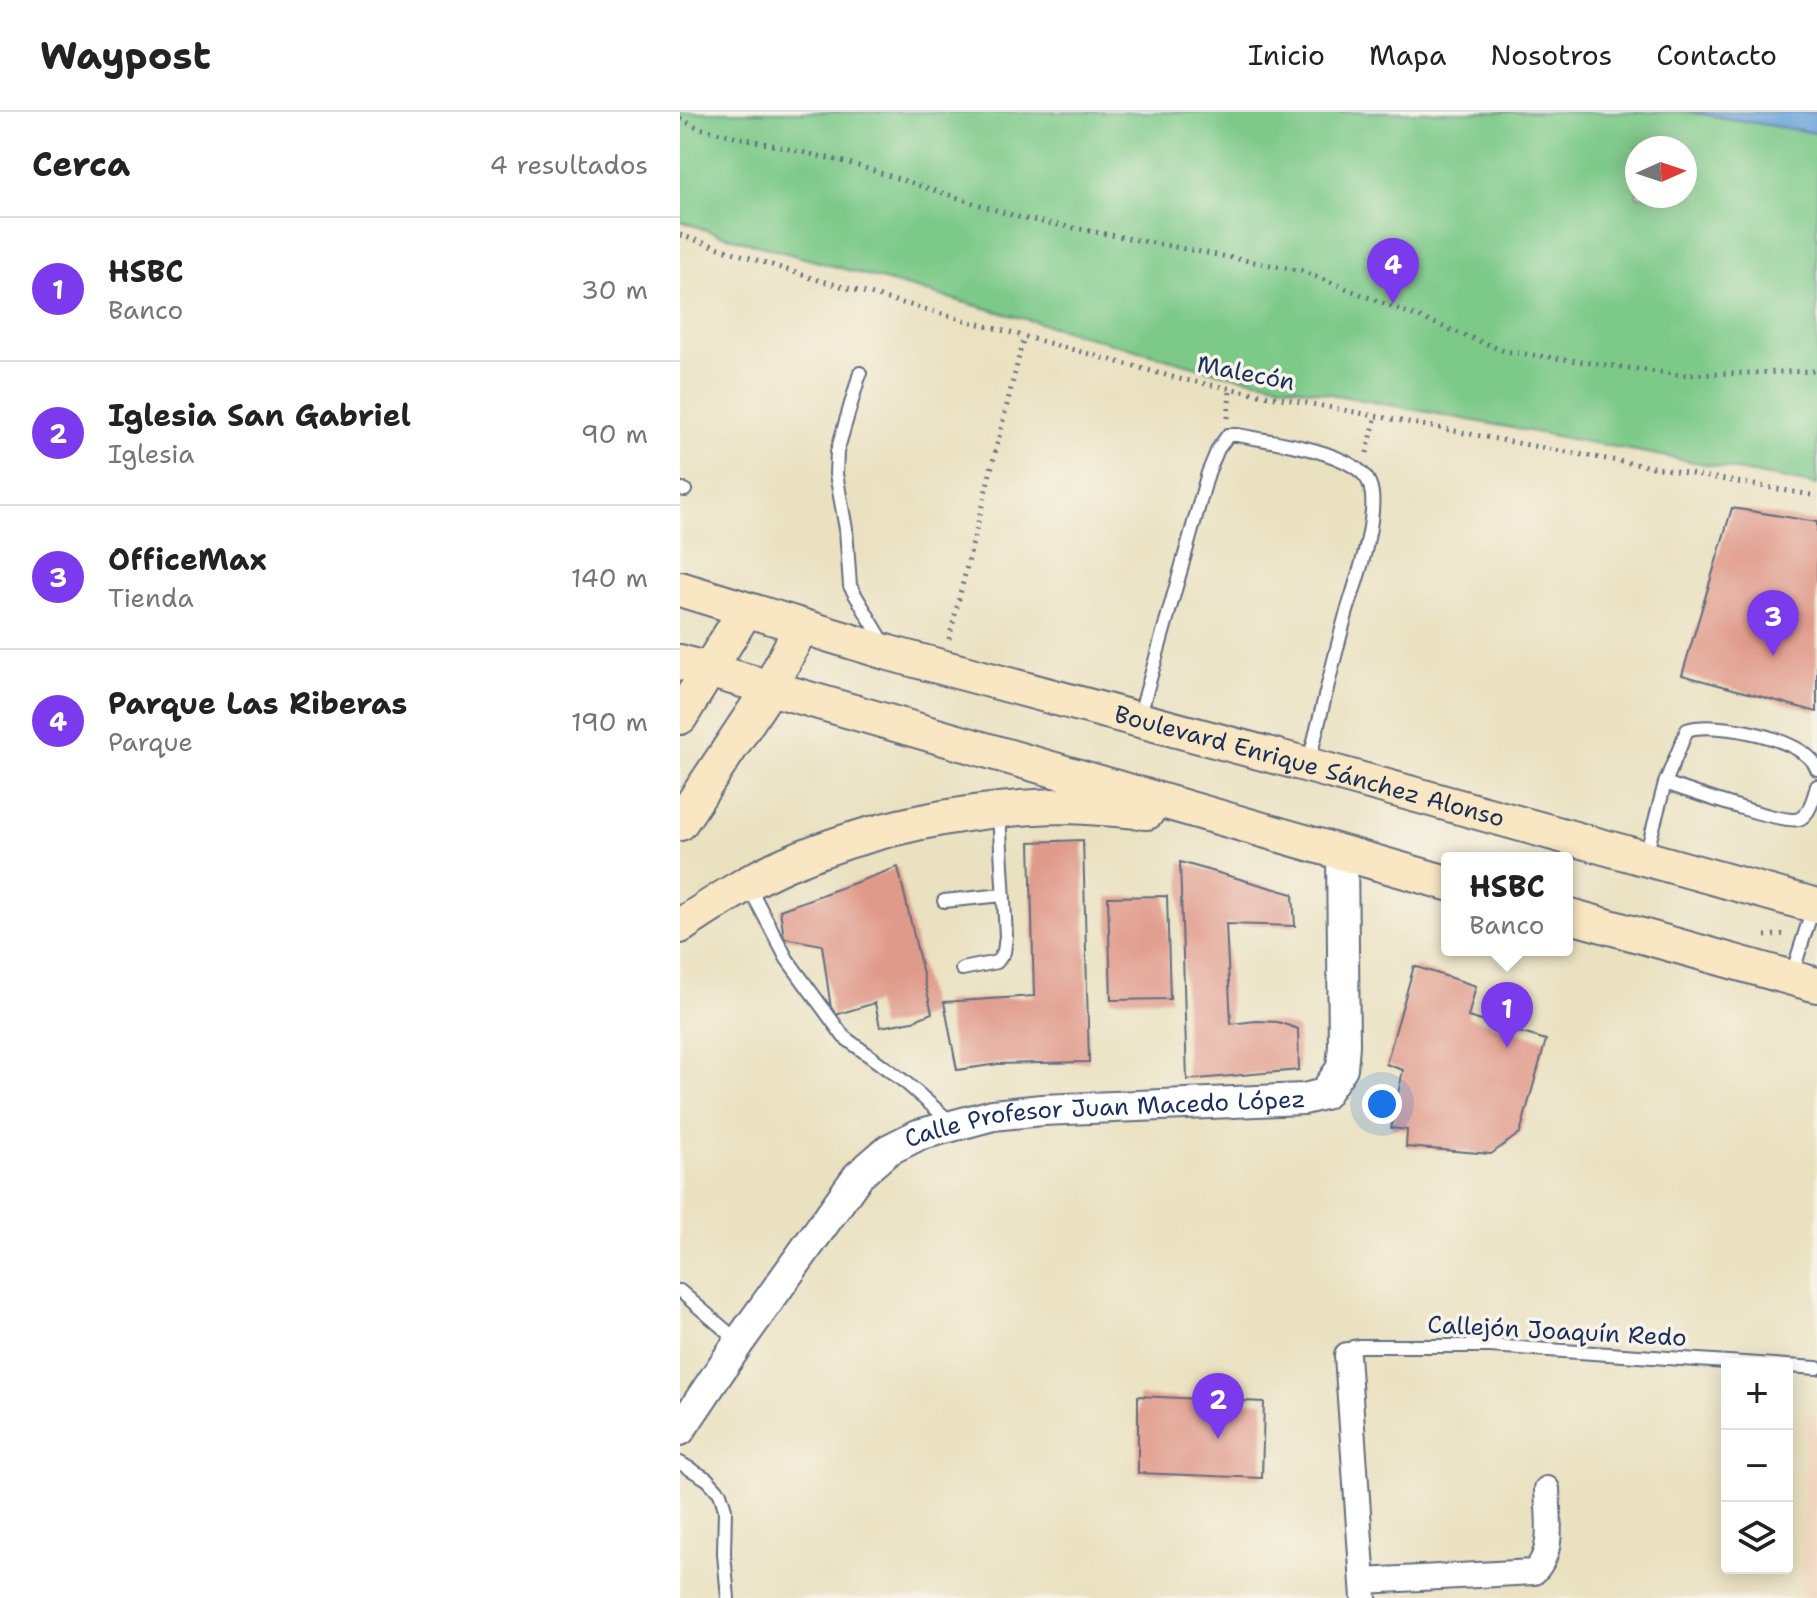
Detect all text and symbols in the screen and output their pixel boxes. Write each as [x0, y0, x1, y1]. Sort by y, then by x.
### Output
text: Waypost [40, 30, 211, 81]
text: Inicio [1248, 36, 1325, 74]
text: Mapa [1369, 36, 1446, 74]
text: Nosotros [1490, 36, 1612, 74]
text: Contacto [1656, 36, 1777, 74]
north arrow [1625, 136, 1697, 208]
text: Cerca [32, 141, 130, 187]
text: 4 resultados [489, 147, 648, 182]
pin: 4 [1367, 238, 1419, 304]
text: HSBC [108, 251, 184, 292]
text: 1 [52, 272, 64, 307]
text: 30 m [581, 272, 648, 307]
text: Banco [108, 292, 183, 327]
street label: Malecón [1194, 348, 1298, 398]
text: Iglesia San Gabriel [108, 395, 411, 436]
text: 2 [49, 416, 67, 451]
text: 90 m [581, 416, 648, 451]
text: Iglesia [108, 436, 194, 471]
text: OfficeMax [108, 539, 267, 580]
text: 3 [49, 560, 67, 595]
text: 140 m [571, 560, 648, 595]
text: Tienda [108, 580, 194, 615]
pin: 3 [1747, 590, 1799, 656]
text: Parque Las Riberas [108, 683, 407, 724]
street label: Boulevard Enrique Sánchez Alonso [1111, 698, 1508, 835]
text: 4 [49, 704, 67, 739]
text: 190 m [571, 704, 648, 739]
text: Parque [108, 724, 193, 759]
popup [1441, 852, 1573, 956]
text: HSBC [1469, 866, 1545, 907]
text: Banco [1469, 907, 1544, 942]
pin: 1 [1481, 982, 1533, 1048]
street label: Calle Profesor Juan Macedo López [899, 1083, 1306, 1155]
your location [1362, 1084, 1402, 1124]
street label: Callejón Joaquín Redo [1427, 1308, 1687, 1354]
map controls [1721, 1358, 1793, 1574]
button: + [1721, 1358, 1793, 1430]
pin: 2 [1192, 1373, 1244, 1439]
button: − [1721, 1430, 1793, 1502]
button: layers [1721, 1502, 1793, 1574]

